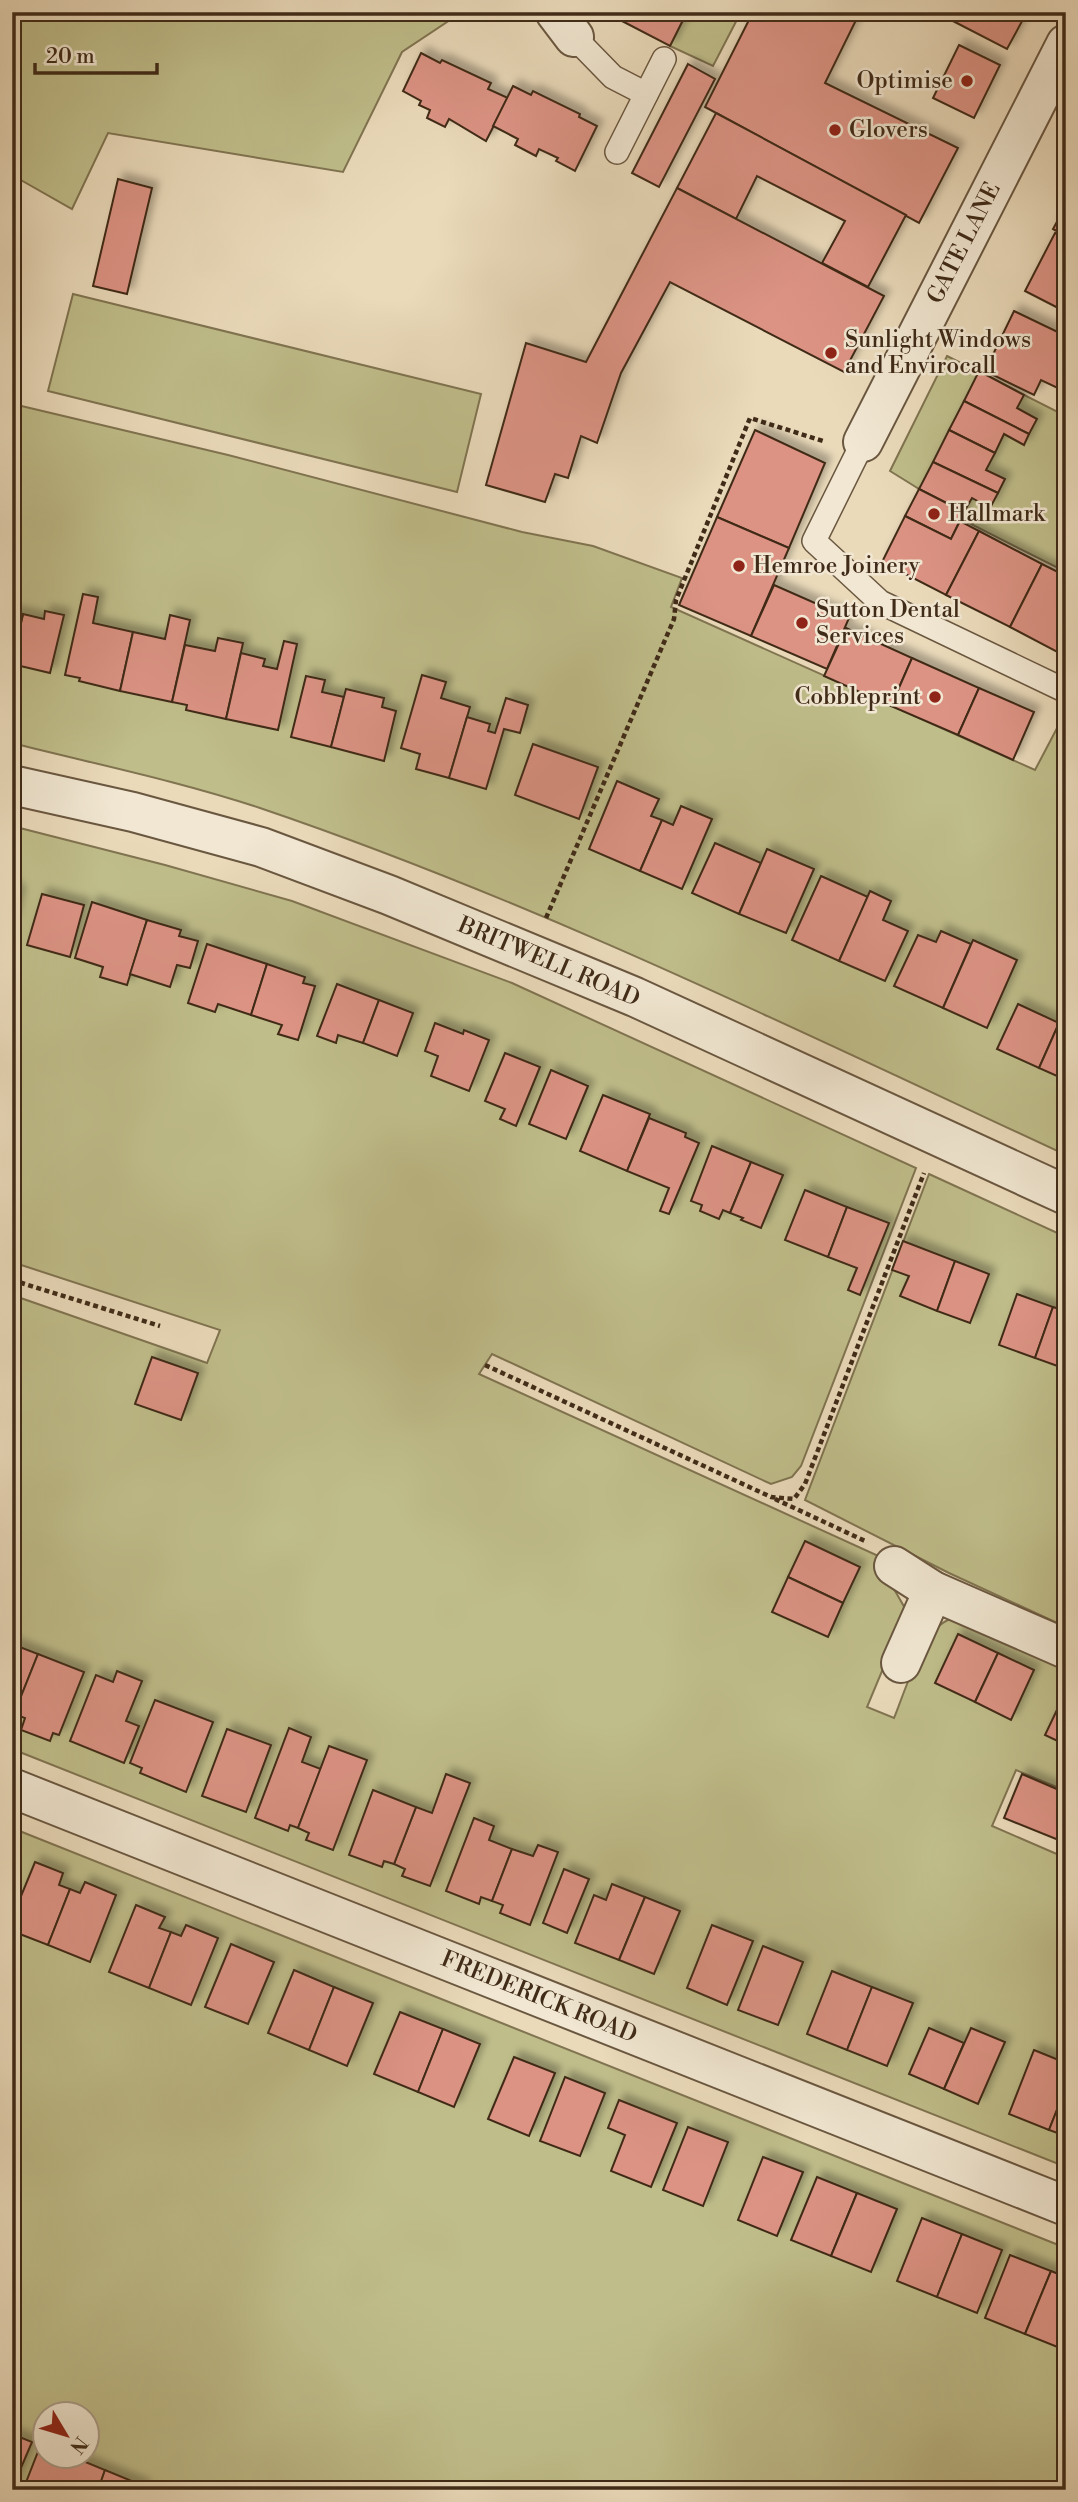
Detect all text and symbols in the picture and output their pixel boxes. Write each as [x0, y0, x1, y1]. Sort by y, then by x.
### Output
scale bar [35, 32, 158, 76]
text: 20 m [46, 44, 95, 70]
place label: Optimise [857, 67, 953, 95]
marker: Optimise [959, 73, 975, 89]
place label: Glovers [849, 116, 928, 144]
marker: Glovers [827, 122, 843, 138]
street label: GATE LANE [921, 177, 1007, 309]
place label: Sunlight Windows and Envirocall [845, 326, 1031, 380]
marker: Sunlight Windows and Envirocall [823, 345, 839, 361]
place label: Hallmark [948, 500, 1046, 528]
marker: Hallmark [926, 506, 942, 522]
place label: Hemroe Joinery [753, 552, 921, 580]
marker: Hemroe Joinery [731, 558, 747, 574]
place label: Sutton Dental Services [816, 596, 960, 650]
marker: Sutton Dental Services [794, 615, 810, 631]
place label: Cobbleprint [794, 683, 921, 711]
marker: Cobbleprint [927, 689, 943, 705]
street label: BRITWELL ROAD [453, 911, 644, 1013]
street label: FREDERICK ROAD [437, 1945, 641, 2049]
north arrow [32, 2400, 102, 2470]
text: N [65, 2432, 93, 2458]

